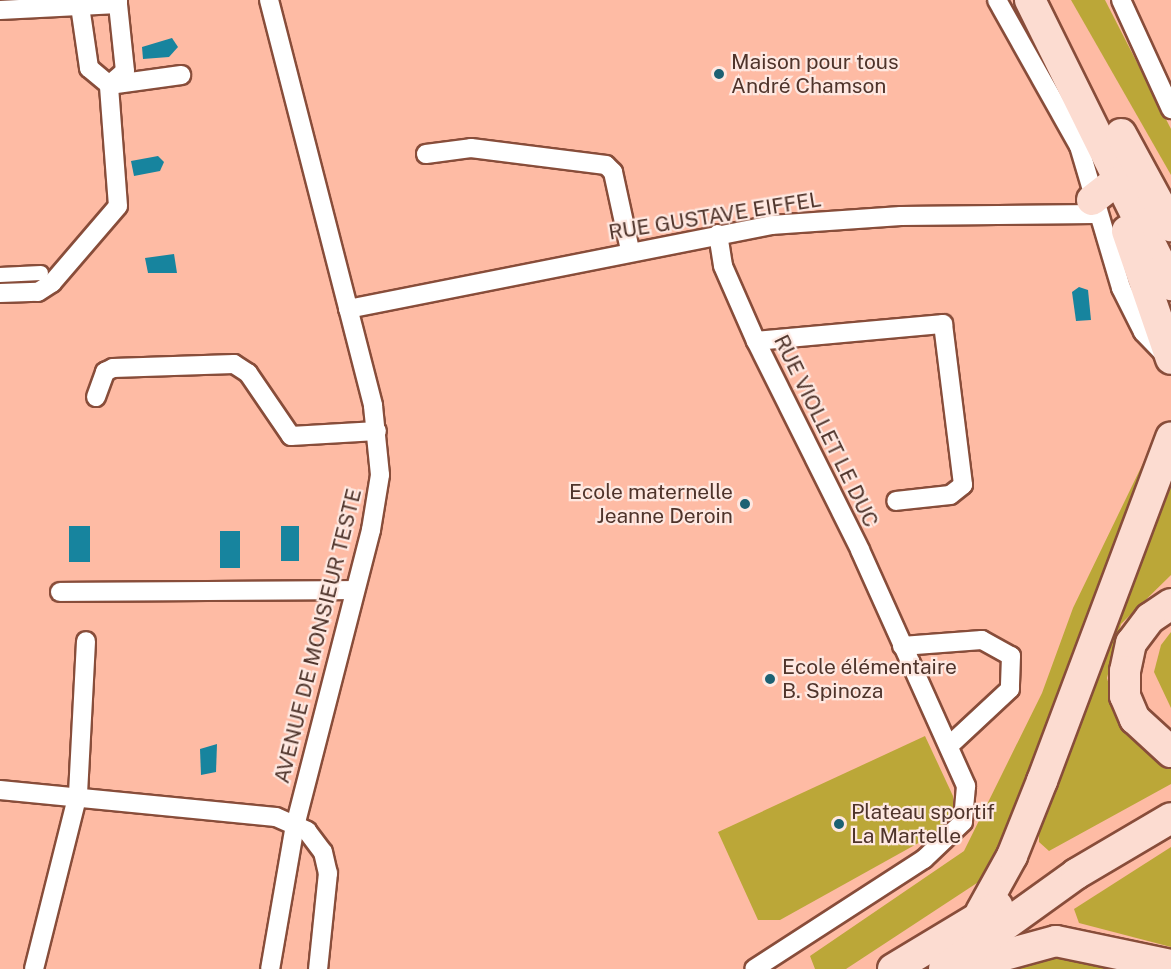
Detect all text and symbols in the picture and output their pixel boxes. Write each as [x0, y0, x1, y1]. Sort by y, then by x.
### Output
place label: Maison pour tous André Chamson [731, 49, 899, 99]
marker: Maison pour tous André Chamson [712, 67, 726, 81]
street label: RUE GUSTAVE EIFFEL [607, 187, 823, 245]
street label: RUE VIOLLET LE DUC [768, 330, 884, 532]
place label: Ecole maternelle Jeanne Deroin [569, 479, 733, 529]
street label: AVENUE DE MONSIEUR TESTE [269, 486, 367, 786]
marker: Ecole maternelle Jeanne Deroin [738, 497, 752, 511]
place label: Ecole élémentaire B. Spinoza [782, 654, 957, 704]
marker: Ecole élémentaire B. Spinoza [763, 672, 777, 686]
place label: Plateau sportif La Martelle [851, 799, 995, 849]
marker: Plateau sportif La Martelle [832, 817, 846, 831]

